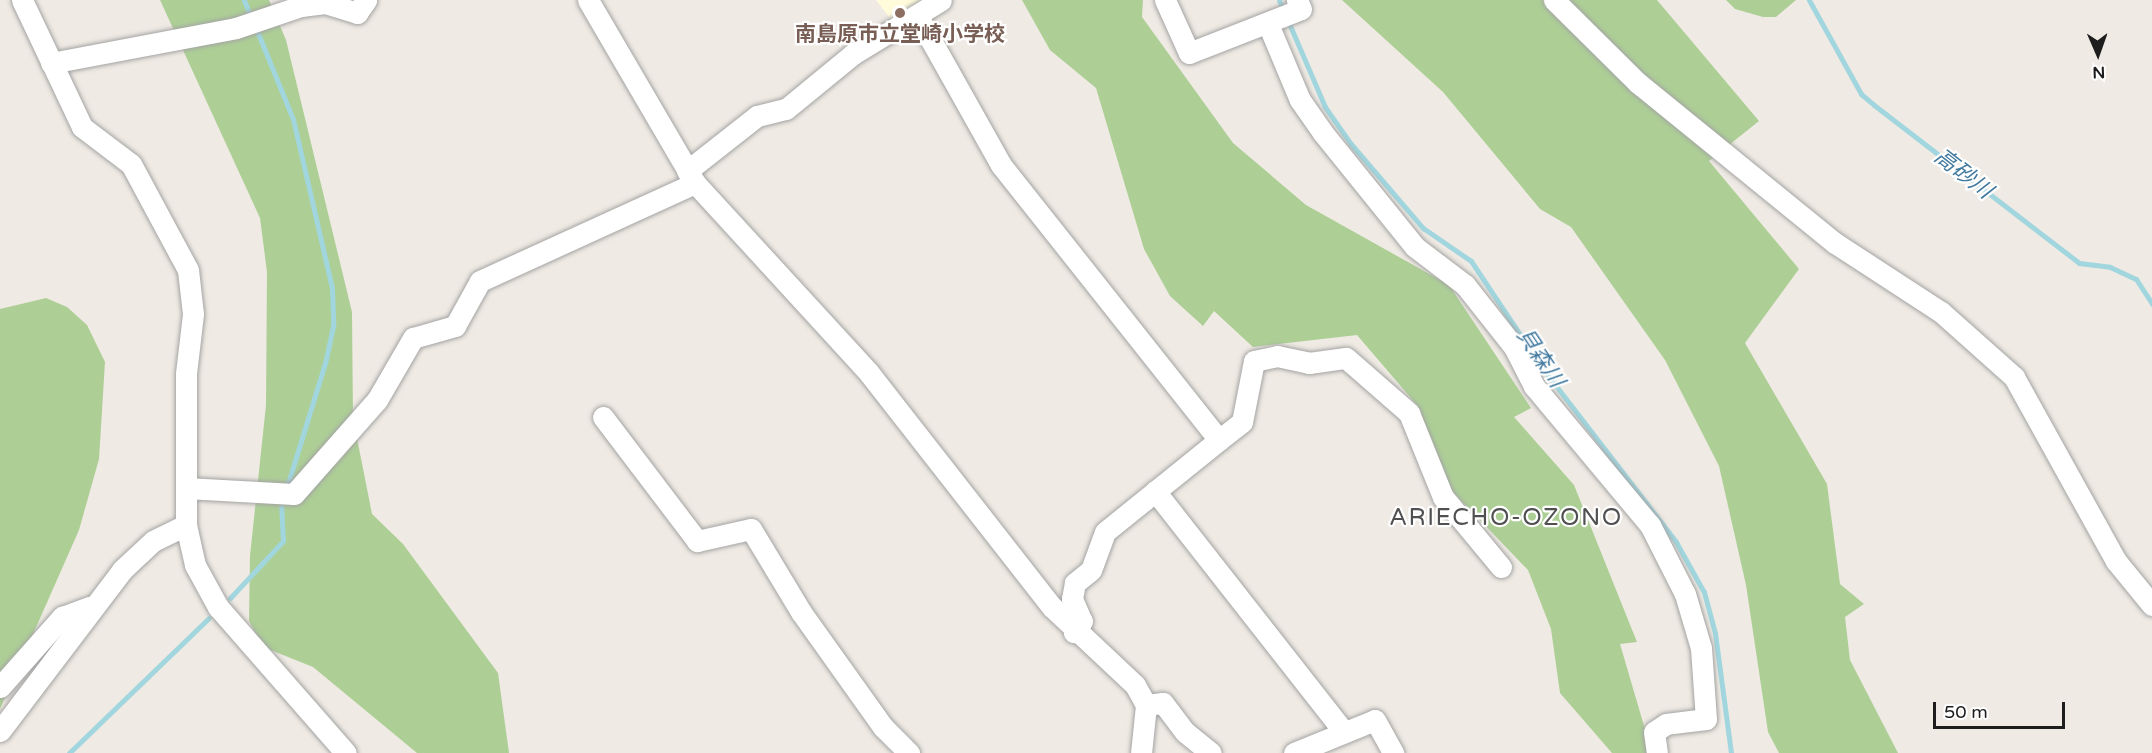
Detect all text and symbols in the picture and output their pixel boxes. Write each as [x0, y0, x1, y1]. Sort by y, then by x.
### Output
marker: 南島原市立堂崎小学校 [893, 6, 907, 20]
place label: 南島原市立堂崎小学校 [795, 22, 1005, 48]
north arrow [2068, 24, 2128, 84]
text: N [2092, 62, 2105, 82]
water label: 高砂川 [1929, 143, 1997, 205]
water label: 貝森川 [1511, 323, 1569, 393]
district label: ARIECHO-OZONO [1389, 504, 1623, 532]
scale bar [1936, 690, 2068, 728]
text: 50 m [1944, 701, 1988, 723]

